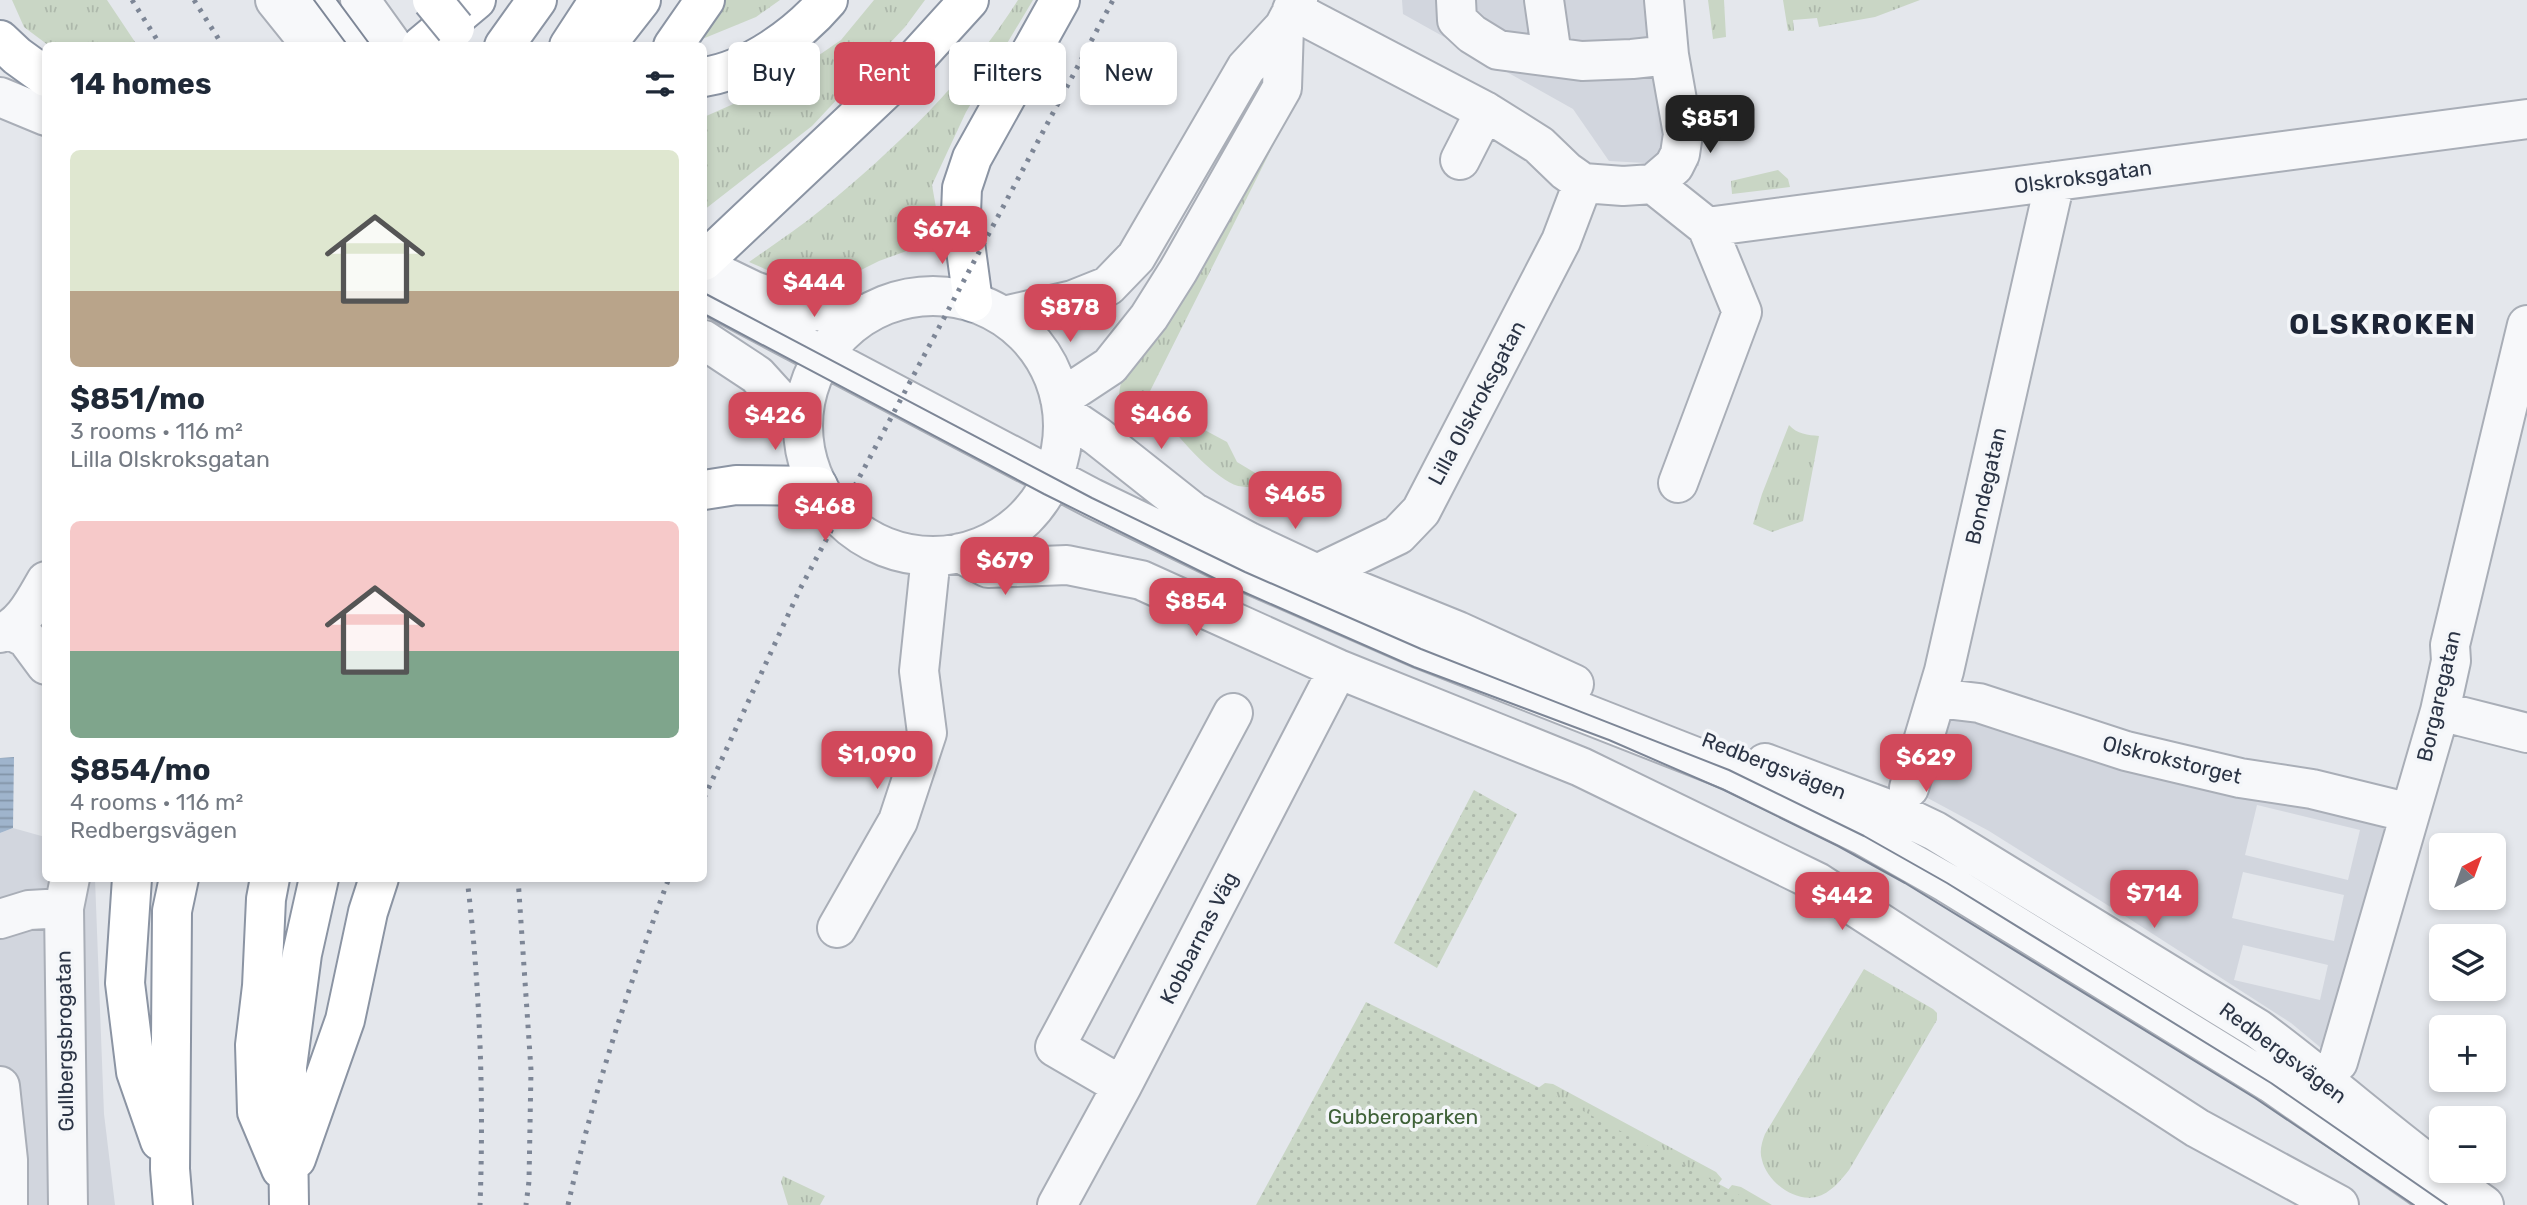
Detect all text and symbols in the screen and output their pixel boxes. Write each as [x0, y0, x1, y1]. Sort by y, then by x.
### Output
chip: Buy [728, 42, 820, 105]
chip: Rent [834, 42, 935, 105]
chip: Filters [949, 42, 1066, 105]
chip: New [1080, 42, 1177, 105]
icon: filters [641, 65, 679, 103]
text: 14 homes [70, 66, 212, 102]
pin: $851 [1669, 96, 1751, 155]
text: $851 [1681, 104, 1739, 132]
street label: Olskroksgatan [2013, 154, 2153, 199]
icon: home [312, 196, 438, 322]
pin: $674 [901, 206, 983, 266]
text: $674 [913, 215, 971, 243]
pin: $444 [773, 260, 855, 319]
text: $444 [783, 268, 845, 296]
pin: $878 [1029, 284, 1111, 344]
text: $878 [1040, 293, 1100, 321]
district label: OLSKROKEN [2289, 308, 2477, 341]
street label: Lilla Olskroksgatan [1423, 316, 1530, 489]
text: $851/mo [70, 381, 205, 417]
pin: $426 [734, 392, 816, 452]
pin: $466 [1120, 392, 1202, 451]
text: $466 [1130, 400, 1192, 428]
text: $426 [745, 401, 806, 429]
text: 3 rooms · 116 m² [70, 417, 243, 445]
street label: Bondegatan [1960, 425, 2011, 547]
text: Lilla Olskroksgatan [70, 445, 270, 473]
pin: $465 [1254, 472, 1336, 531]
text: $465 [1265, 480, 1325, 508]
pin: $468 [784, 484, 866, 543]
text: $468 [794, 492, 856, 520]
pin: $679 [964, 538, 1046, 597]
text: $679 [976, 546, 1034, 574]
icon: home [312, 567, 438, 693]
pin: $854 [1155, 578, 1237, 638]
text: $854 [1165, 587, 1227, 615]
street label: Borgaregatan [2411, 628, 2466, 764]
street label: Redbergsvägen [1698, 727, 1850, 805]
street label: Olskrokstorget [2100, 730, 2244, 789]
pin: $1,090 [820, 732, 934, 791]
pin: $629 [1885, 734, 1967, 794]
text: $1,090 [837, 740, 917, 768]
text: $629 [1896, 743, 1956, 771]
text: $854/mo [70, 752, 211, 788]
text: 4 rooms · 116 m² [70, 788, 243, 816]
text: Redbergsvägen [70, 816, 237, 844]
north arrow [2429, 833, 2506, 910]
map controls [2429, 833, 2506, 1183]
street label: Kobbarnas Väg [1155, 868, 1243, 1008]
pin: $714 [2113, 870, 2195, 930]
pin: $442 [1801, 872, 1883, 932]
text: $714 [2126, 879, 2182, 907]
text: $442 [1811, 881, 1873, 909]
button: layers [2429, 924, 2506, 1001]
street label: Gullbergsbrogatan [50, 950, 79, 1132]
street label: Redbergsvägen [2215, 997, 2352, 1109]
button: + [2429, 1015, 2506, 1092]
park label: Gubberoparken [1328, 1104, 1478, 1129]
button: − [2429, 1106, 2506, 1183]

